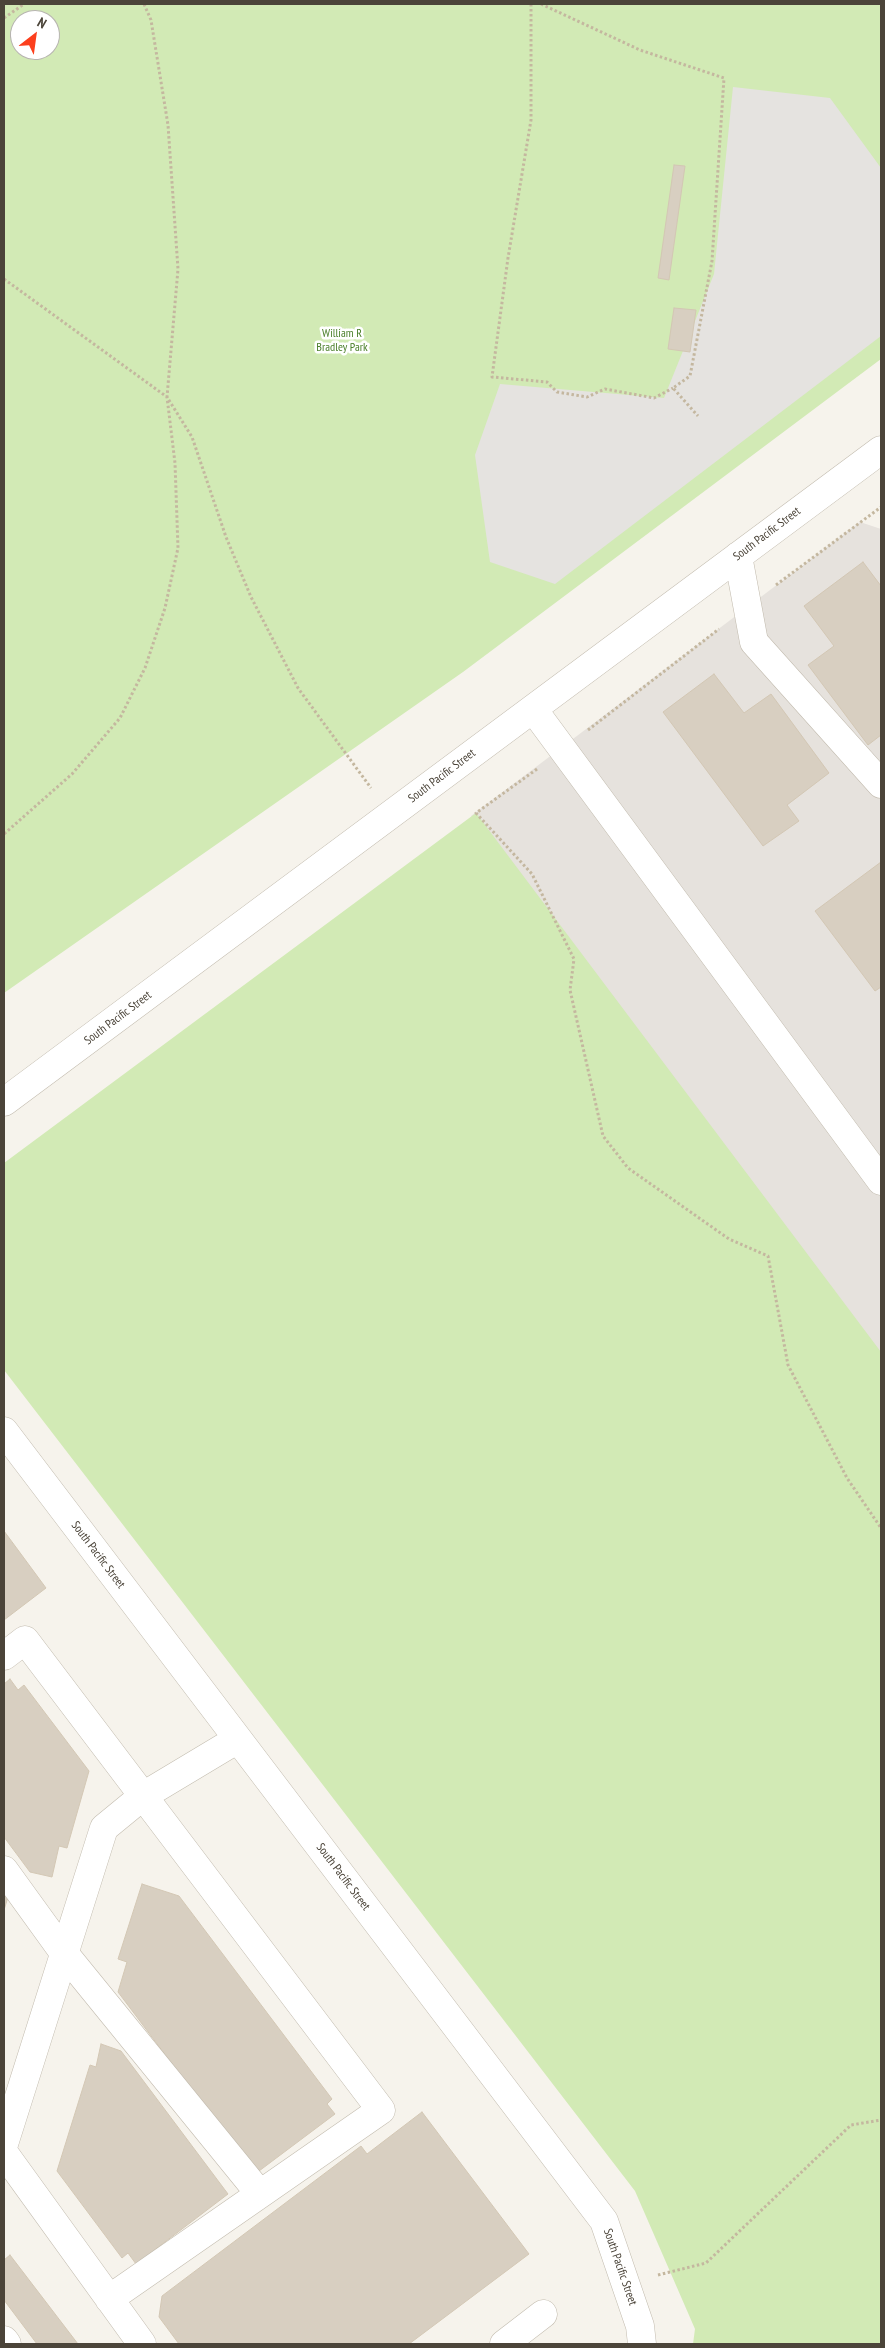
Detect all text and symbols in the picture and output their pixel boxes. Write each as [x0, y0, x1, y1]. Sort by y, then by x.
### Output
north arrow [10, 10, 60, 60]
text: N [34, 13, 50, 33]
park label: William R Bradley Park [316, 327, 368, 355]
street label: South Pacific Street [731, 504, 803, 564]
street label: South Pacific Street [406, 746, 478, 806]
street label: South Pacific Street [82, 988, 154, 1048]
street label: South Pacific Street [68, 1519, 128, 1591]
street label: South Pacific Street [313, 1841, 373, 1913]
street label: South Pacific Street [600, 2227, 640, 2307]

